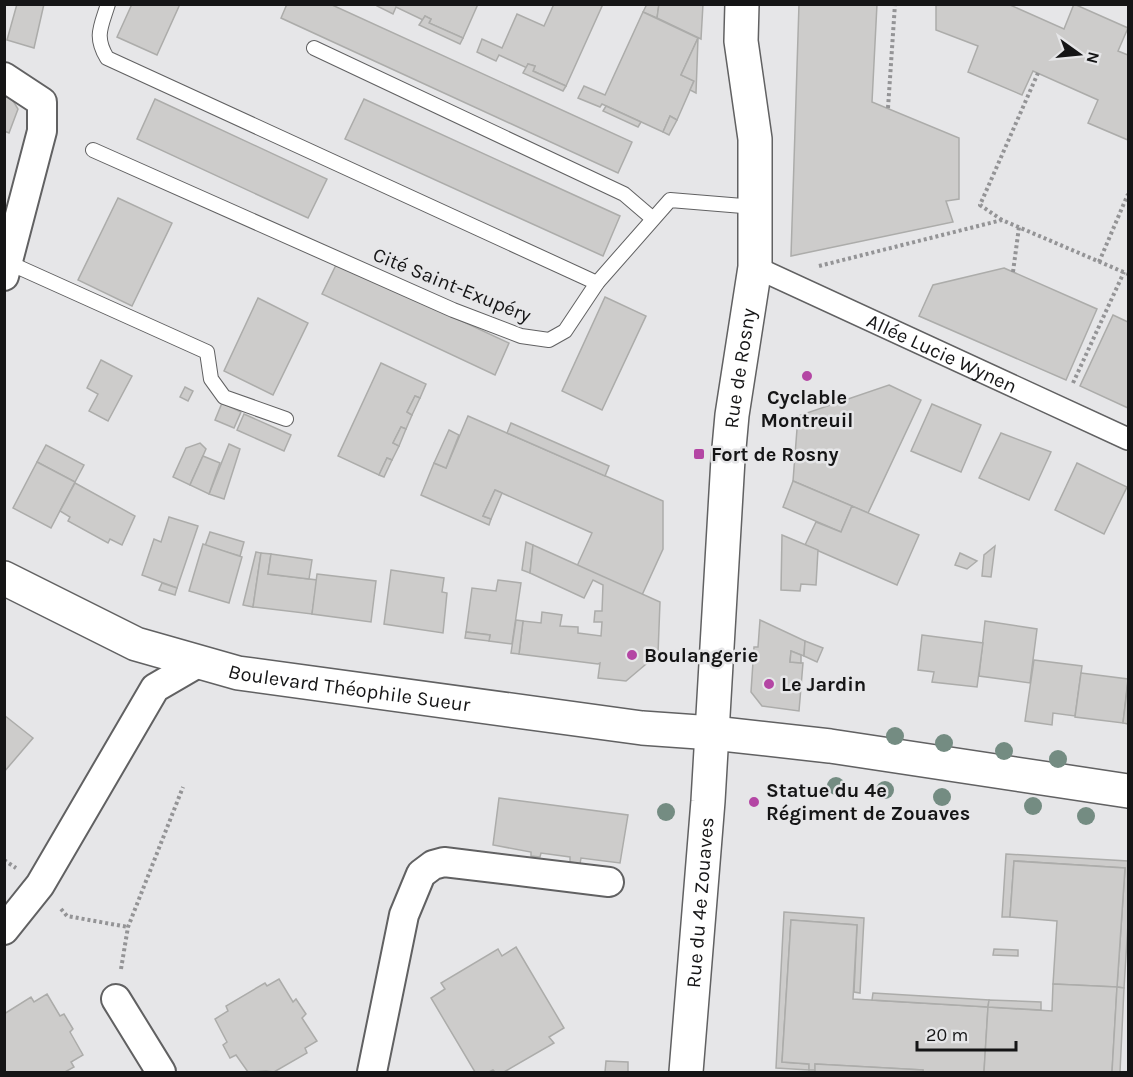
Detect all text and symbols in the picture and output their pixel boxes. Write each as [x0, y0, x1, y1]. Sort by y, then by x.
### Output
north arrow [1049, 24, 1109, 84]
text: N [1082, 50, 1104, 66]
street label: Cité Saint-Exupéry [370, 243, 534, 327]
street label: Rue de Rosny [719, 306, 760, 429]
street label: Allée Lucie Wynen [863, 309, 1021, 398]
marker: Cyclable Montreuil [800, 369, 814, 383]
place label: Cyclable Montreuil [761, 386, 853, 432]
place label: Fort de Rosny [711, 443, 839, 466]
marker: Fort de Rosny [692, 447, 706, 461]
place label: Boulangerie [644, 644, 758, 667]
marker: Boulangerie [625, 648, 639, 662]
street label: Boulevard Théophile Sueur [226, 659, 472, 716]
place label: Le Jardin [781, 673, 866, 696]
marker: Le Jardin [762, 677, 776, 691]
place label: Statue du 4e Régiment de Zouaves [766, 779, 970, 825]
marker: Statue du 4e Régiment de Zouaves [747, 795, 761, 809]
street label: Rue du 4e Zouaves [681, 816, 718, 989]
scale bar [917, 1014, 1016, 1052]
text: 20 m [926, 1024, 968, 1046]

